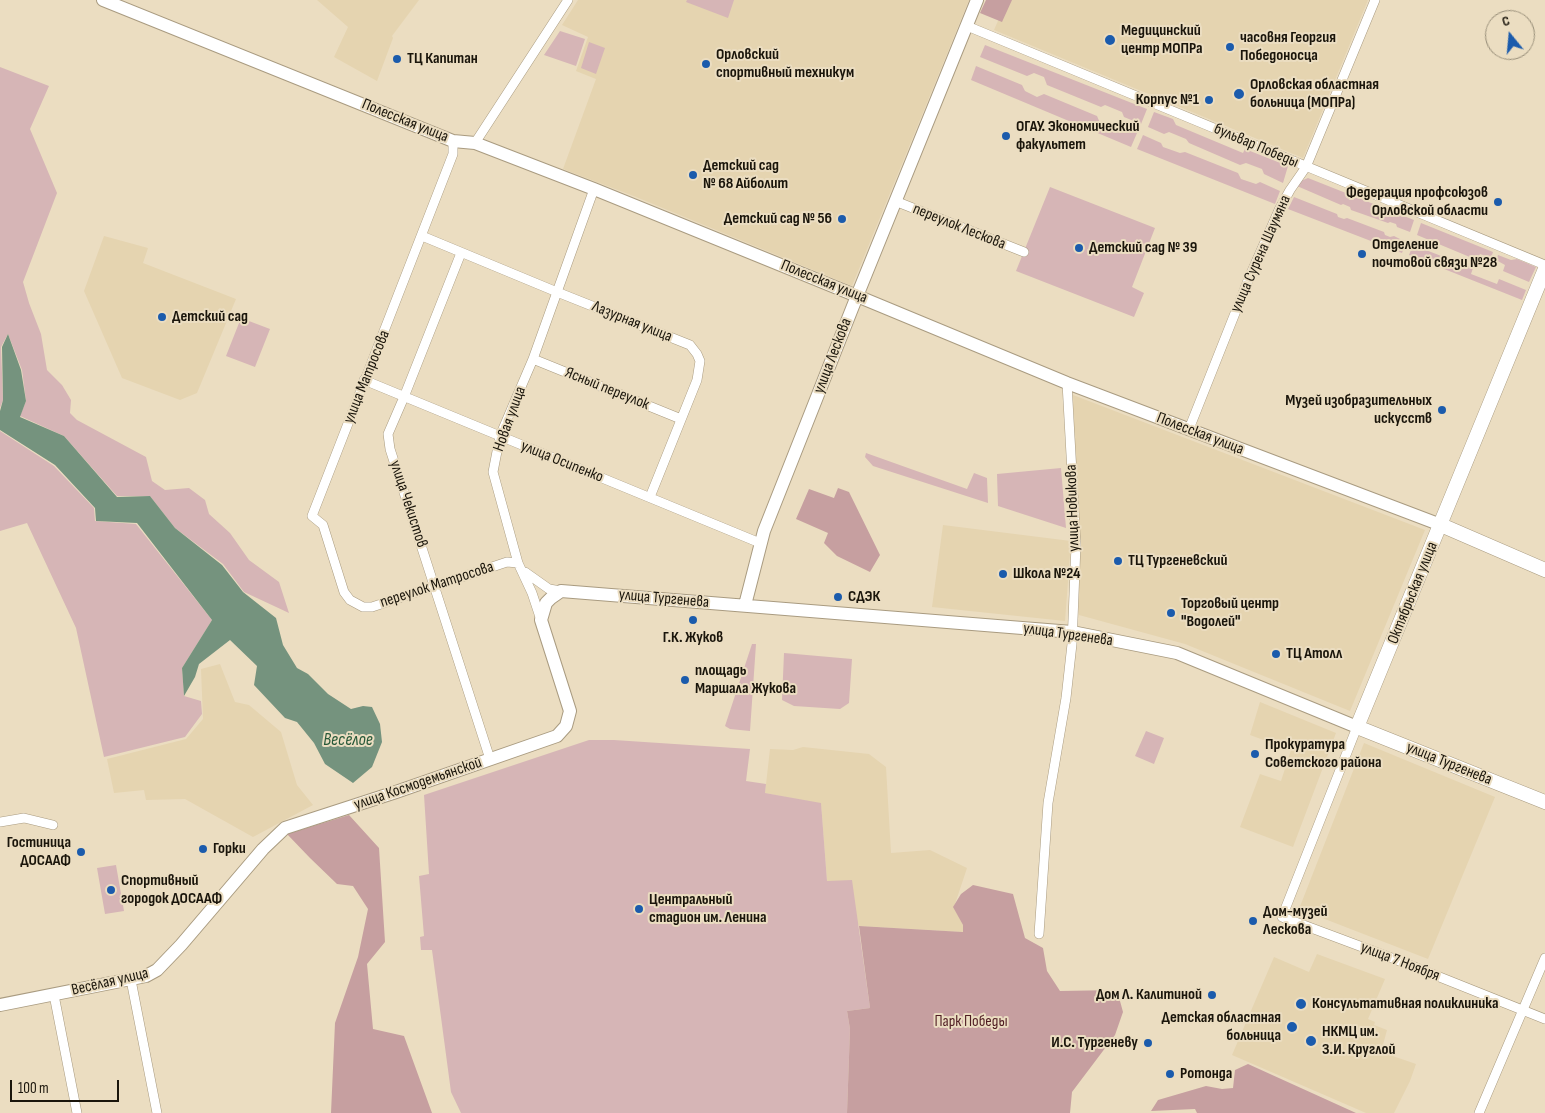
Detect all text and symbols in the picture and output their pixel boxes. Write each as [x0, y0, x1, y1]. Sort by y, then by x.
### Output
north arrow [1485, 10, 1535, 60]
text: С [1500, 12, 1512, 30]
place label: Медицинский центр МОПРа [1121, 21, 1203, 59]
place label: часовня Георгия Победоносца [1240, 28, 1336, 66]
marker: Медицинский центр МОПРа [1103, 33, 1117, 47]
marker: часовня Георгия Победоносца [1224, 41, 1236, 53]
place label: Орловский спортивный техникум [716, 45, 854, 83]
place label: ТЦ Капитан [407, 49, 478, 69]
marker: ТЦ Капитан [391, 53, 403, 65]
marker: Орловский спортивный техникум [700, 58, 712, 70]
place label: Орловская областная больница (МОПРа) [1250, 75, 1379, 113]
marker: Орловская областная больница (МОПРа) [1232, 87, 1246, 101]
place label: Корпус №1 [1136, 90, 1199, 110]
marker: Корпус №1 [1203, 94, 1215, 106]
street label: Полесская улица [359, 95, 451, 147]
place label: ОГАУ. Экономический факультет [1016, 117, 1139, 155]
street label: бульвар Победы [1211, 120, 1301, 172]
marker: ОГАУ. Экономический факультет [1000, 130, 1012, 142]
place label: Детский сад № 68 Айболит [703, 156, 788, 194]
marker: Детский сад № 68 Айболит [687, 169, 699, 181]
place label: Федерация профсоюзов Орловской области [1346, 183, 1488, 221]
street label: улица Сурена Шаумяна [1227, 192, 1295, 316]
marker: Федерация профсоюзов Орловской области [1492, 196, 1504, 208]
street label: переулок Лескова [910, 200, 1008, 254]
place label: Детский сад № 56 [724, 209, 832, 229]
marker: Детский сад № 56 [836, 213, 848, 225]
place label: Отделение почтовой связи №28 [1372, 235, 1497, 273]
place label: Детский сад № 39 [1089, 238, 1197, 258]
marker: Детский сад № 39 [1073, 242, 1085, 254]
marker: Отделение почтовой связи №28 [1356, 248, 1368, 260]
street label: Полесская улица [778, 256, 870, 308]
street label: Лазурная улица [589, 297, 675, 347]
place label: Детский сад [172, 307, 248, 327]
marker: Детский сад [156, 311, 168, 323]
street label: улица Лескова [810, 316, 856, 396]
street label: улица Матросова [340, 328, 394, 426]
street label: Ясный переулок [562, 363, 652, 415]
street label: Новая улица [489, 384, 531, 454]
place label: Музей изобразительных искусств [1285, 391, 1432, 429]
marker: Музей изобразительных искусств [1436, 404, 1448, 416]
street label: Полесская улица [1154, 409, 1246, 459]
street label: улица Осипенко [518, 437, 606, 487]
street label: улица Чекистов [385, 458, 431, 550]
street label: улица Новикова [1062, 464, 1084, 552]
street label: Октябрьская улица [1384, 539, 1442, 647]
place label: ТЦ Тургеневский [1128, 551, 1228, 571]
marker: ТЦ Тургеневский [1112, 555, 1124, 567]
street label: переулок Матросова [378, 558, 496, 612]
place label: Школа №24 [1013, 564, 1081, 584]
marker: Школа №24 [997, 568, 1009, 580]
street label: улица Тургенева [618, 585, 710, 613]
place label: СДЭК [848, 587, 880, 607]
marker: СДЭК [832, 591, 844, 603]
place label: Торговый центр "Водолей" [1181, 594, 1279, 632]
marker: Торговый центр "Водолей" [1165, 607, 1177, 619]
marker: Г.К. Жуков [687, 614, 699, 626]
street label: улица Тургенева [1022, 619, 1114, 651]
place label: Г.К. Жуков [663, 628, 723, 648]
place label: ТЦ Атолл [1286, 644, 1342, 664]
marker: ТЦ Атолл [1270, 648, 1282, 660]
place label: площадь Маршала Жукова [695, 661, 796, 699]
marker: площадь Маршала Жукова [679, 674, 691, 686]
water label: Весёлое [323, 729, 373, 751]
place label: Прокуратура Советского района [1265, 735, 1381, 773]
street label: улица Тургенева [1403, 738, 1495, 790]
marker: Прокуратура Советского района [1249, 748, 1261, 760]
street label: улица Космодемьянской [352, 753, 484, 815]
place label: Гостиница ДОСААФ [7, 833, 71, 871]
place label: Горки [213, 839, 246, 859]
marker: Горки [197, 843, 209, 855]
marker: Гостиница ДОСААФ [75, 846, 87, 858]
place label: Спортивный городок ДОСААФ [121, 871, 222, 909]
marker: Спортивный городок ДОСААФ [105, 884, 117, 896]
place label: Центральный стадион им. Ленина [649, 890, 767, 928]
place label: Дом-музей Лескова [1263, 902, 1328, 940]
marker: Центральный стадион им. Ленина [633, 903, 645, 915]
marker: Дом-музей Лескова [1247, 915, 1259, 927]
street label: улица 7 Ноября [1358, 938, 1442, 986]
street label: Весёлая улица [70, 964, 150, 1000]
place label: Дом Л. Калитиной [1096, 985, 1202, 1005]
marker: Дом Л. Калитиной [1206, 989, 1218, 1001]
place label: Консультативная поликлиника [1312, 994, 1499, 1014]
marker: Консультативная поликлиника [1294, 997, 1308, 1011]
place label: Детская областная больница [1162, 1008, 1281, 1046]
park label: Парк Победы [934, 1012, 1008, 1032]
marker: Детская областная больница [1285, 1020, 1299, 1034]
place label: НКМЦ им. З.И. Круглой [1322, 1022, 1395, 1060]
place label: И.С. Тургеневу [1051, 1033, 1138, 1053]
marker: НКМЦ им. З.И. Круглой [1304, 1034, 1318, 1048]
marker: И.С. Тургеневу [1142, 1037, 1154, 1049]
place label: Ротонда [1180, 1064, 1232, 1084]
marker: Ротонда [1164, 1068, 1176, 1080]
scale bar [12, 1070, 121, 1102]
text: 100 m [18, 1079, 49, 1098]

